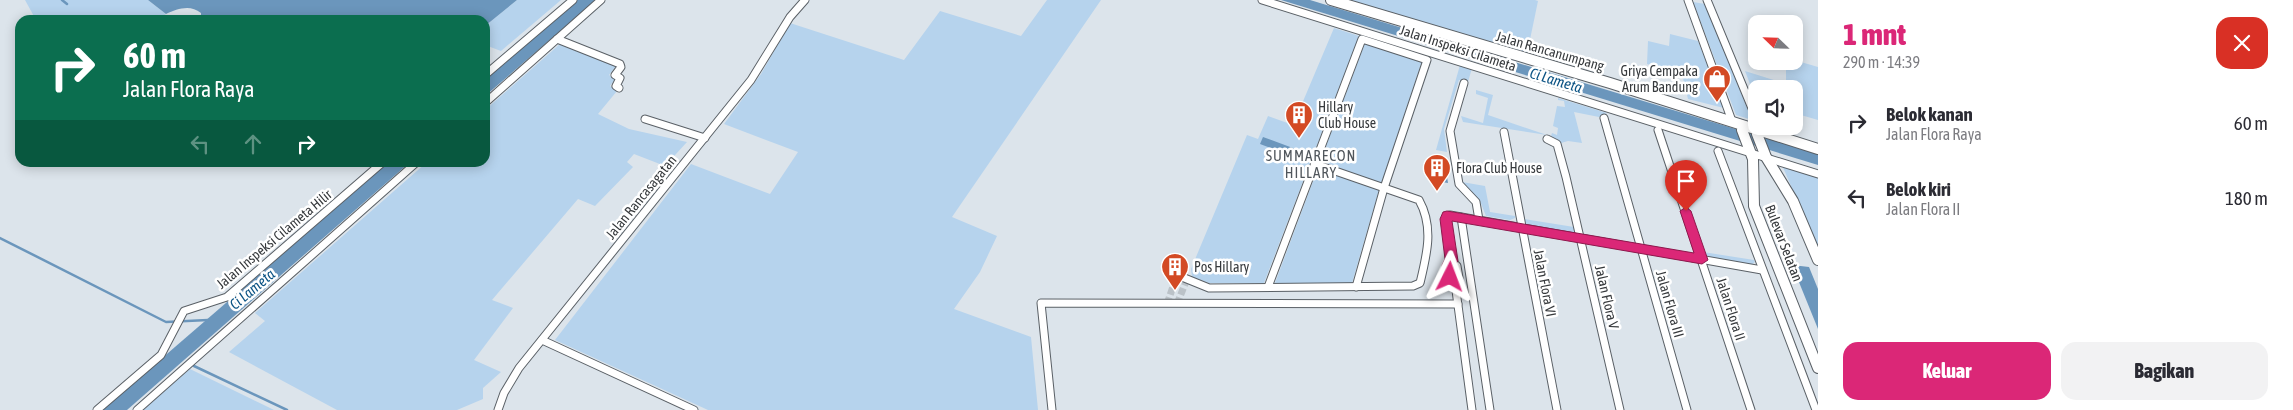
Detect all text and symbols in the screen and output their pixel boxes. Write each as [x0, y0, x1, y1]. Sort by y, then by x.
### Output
north arrow [1748, 15, 1802, 70]
map controls [1748, 15, 1803, 135]
text: 1 mnt [1843, 17, 1906, 51]
button: close [2216, 17, 2268, 69]
street label: Jalan Inspeksi Cilameta [1398, 22, 1518, 74]
street label: Jalan Rancanumpang [1494, 28, 1606, 74]
icon: right [40, 35, 105, 100]
text: 60 m [123, 35, 186, 75]
text: 290 m · 14:39 [1843, 53, 1920, 71]
place label: Griya Cempaka Arum Bandung [1621, 63, 1698, 95]
water label: Ci Lameta [1528, 64, 1584, 96]
shop icon: Griya Cempaka Arum Bandung [1702, 64, 1732, 103]
text: Jalan Flora Raya [123, 76, 254, 102]
button: sound [1748, 80, 1803, 135]
place label: Hillary Club House [1318, 99, 1376, 131]
building icon: Hillary Club House [1284, 100, 1314, 139]
text: Belok kanan [1886, 103, 1973, 125]
icon: right [1843, 109, 1871, 137]
text: 60 m [2234, 112, 2268, 134]
text: Jalan Flora Raya [1886, 125, 1982, 143]
icon: left [186, 130, 214, 158]
icon: ahead [239, 130, 267, 158]
icon: right [292, 130, 320, 158]
district label: SUMMARECON HILLARY [1266, 147, 1356, 181]
street label: Jalan Rancasagatan [602, 152, 680, 242]
building icon: Flora Club House [1422, 153, 1452, 192]
place label: Flora Club House [1456, 160, 1542, 176]
pin [1665, 160, 1707, 211]
icon: arrive [1672, 167, 1700, 195]
text: Belok kiri [1886, 178, 1951, 200]
icon: left [1843, 184, 1871, 212]
street label: Jalan Inspeksi Cilameta Hilir [213, 186, 336, 292]
text: 180 m [2225, 187, 2268, 209]
text: Jalan Flora II [1886, 200, 1960, 218]
street label: Bulevar Selatan [1762, 202, 1806, 284]
street label: Jalan Flora VI [1531, 248, 1559, 318]
position arrow [1423, 250, 1475, 302]
building icon: Pos Hillary [1160, 252, 1190, 291]
place label: Pos Hillary [1194, 259, 1250, 275]
street label: Jalan Flora V [1592, 264, 1622, 331]
water label: Ci Lameta [226, 265, 278, 313]
street label: Jalan Flora III [1653, 269, 1687, 339]
street label: Jalan Flora II [1713, 276, 1749, 342]
button: Keluar [1843, 342, 2051, 400]
button: Bagikan [2061, 342, 2268, 400]

